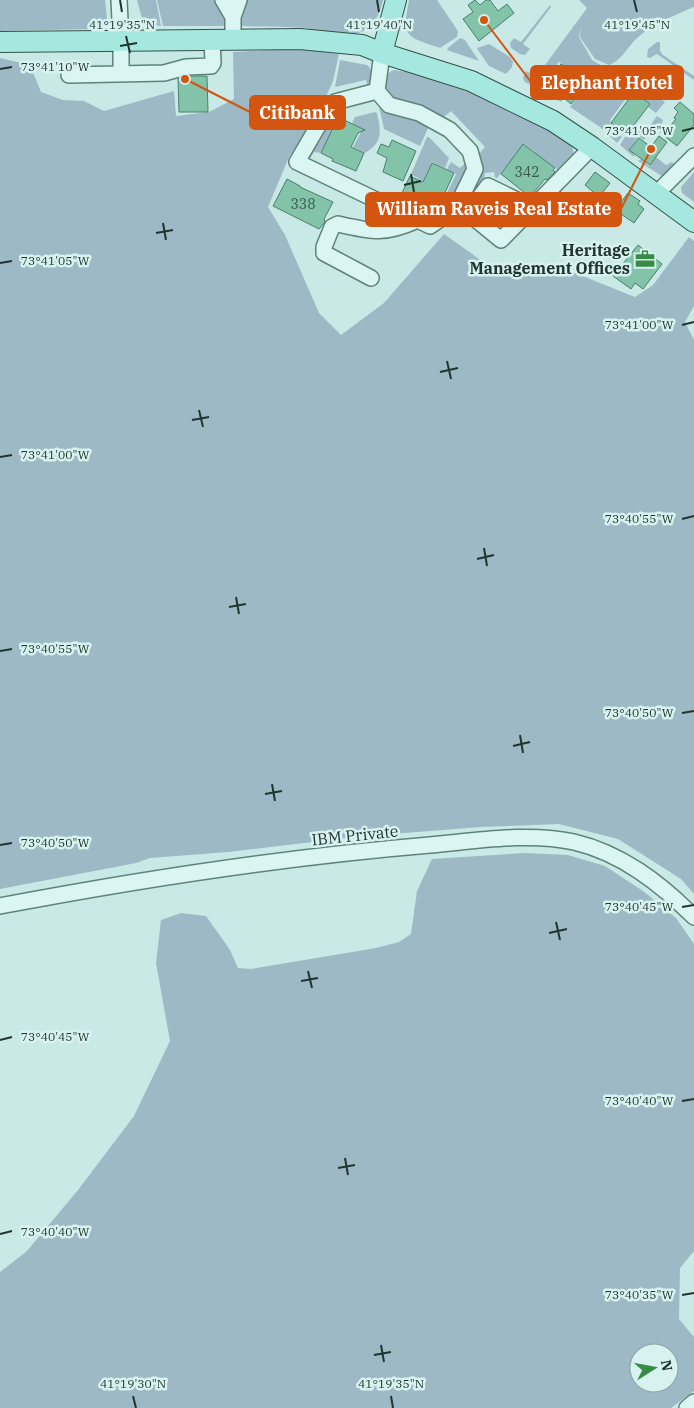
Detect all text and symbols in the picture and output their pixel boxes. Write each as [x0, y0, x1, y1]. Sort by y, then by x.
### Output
text: 41°19'35"N [89, 17, 155, 32]
text: 41°19'40"N [346, 17, 412, 32]
text: 41°19'45"N [604, 17, 670, 32]
text: 73°41'10"W [21, 59, 90, 74]
callout: Elephant Hotel [531, 66, 683, 99]
text: Elephant Hotel [541, 71, 673, 94]
callout: Citibank [250, 96, 345, 129]
text: Citibank [259, 101, 336, 124]
text: 73°41'05"W [605, 123, 674, 138]
house number: 342 [514, 163, 540, 181]
callout: William Raveis Real Estate [366, 193, 621, 226]
house number: 338 [290, 195, 316, 213]
text: William Raveis Real Estate [377, 197, 611, 220]
place label: Heritage Management Offices [469, 240, 630, 278]
office icon: Heritage Management Offices [634, 248, 656, 270]
text: 73°41'05"W [21, 253, 90, 268]
text: 73°41'00"W [605, 317, 674, 332]
text: 73°41'00"W [21, 447, 90, 462]
text: 73°40'55"W [605, 511, 674, 526]
text: 73°40'55"W [21, 641, 90, 656]
text: 73°40'50"W [605, 705, 674, 720]
street label: IBM Private [311, 821, 399, 849]
text: 73°40'50"W [21, 835, 90, 850]
text: 73°40'45"W [605, 899, 674, 914]
text: 73°40'45"W [21, 1029, 90, 1044]
text: 73°40'40"W [605, 1093, 674, 1108]
text: 73°40'40"W [21, 1224, 90, 1239]
text: 73°40'35"W [605, 1287, 674, 1302]
north arrow [629, 1343, 679, 1393]
text: N [657, 1358, 677, 1373]
text: 41°19'30"N [100, 1376, 166, 1391]
text: 41°19'35"N [358, 1376, 424, 1391]

